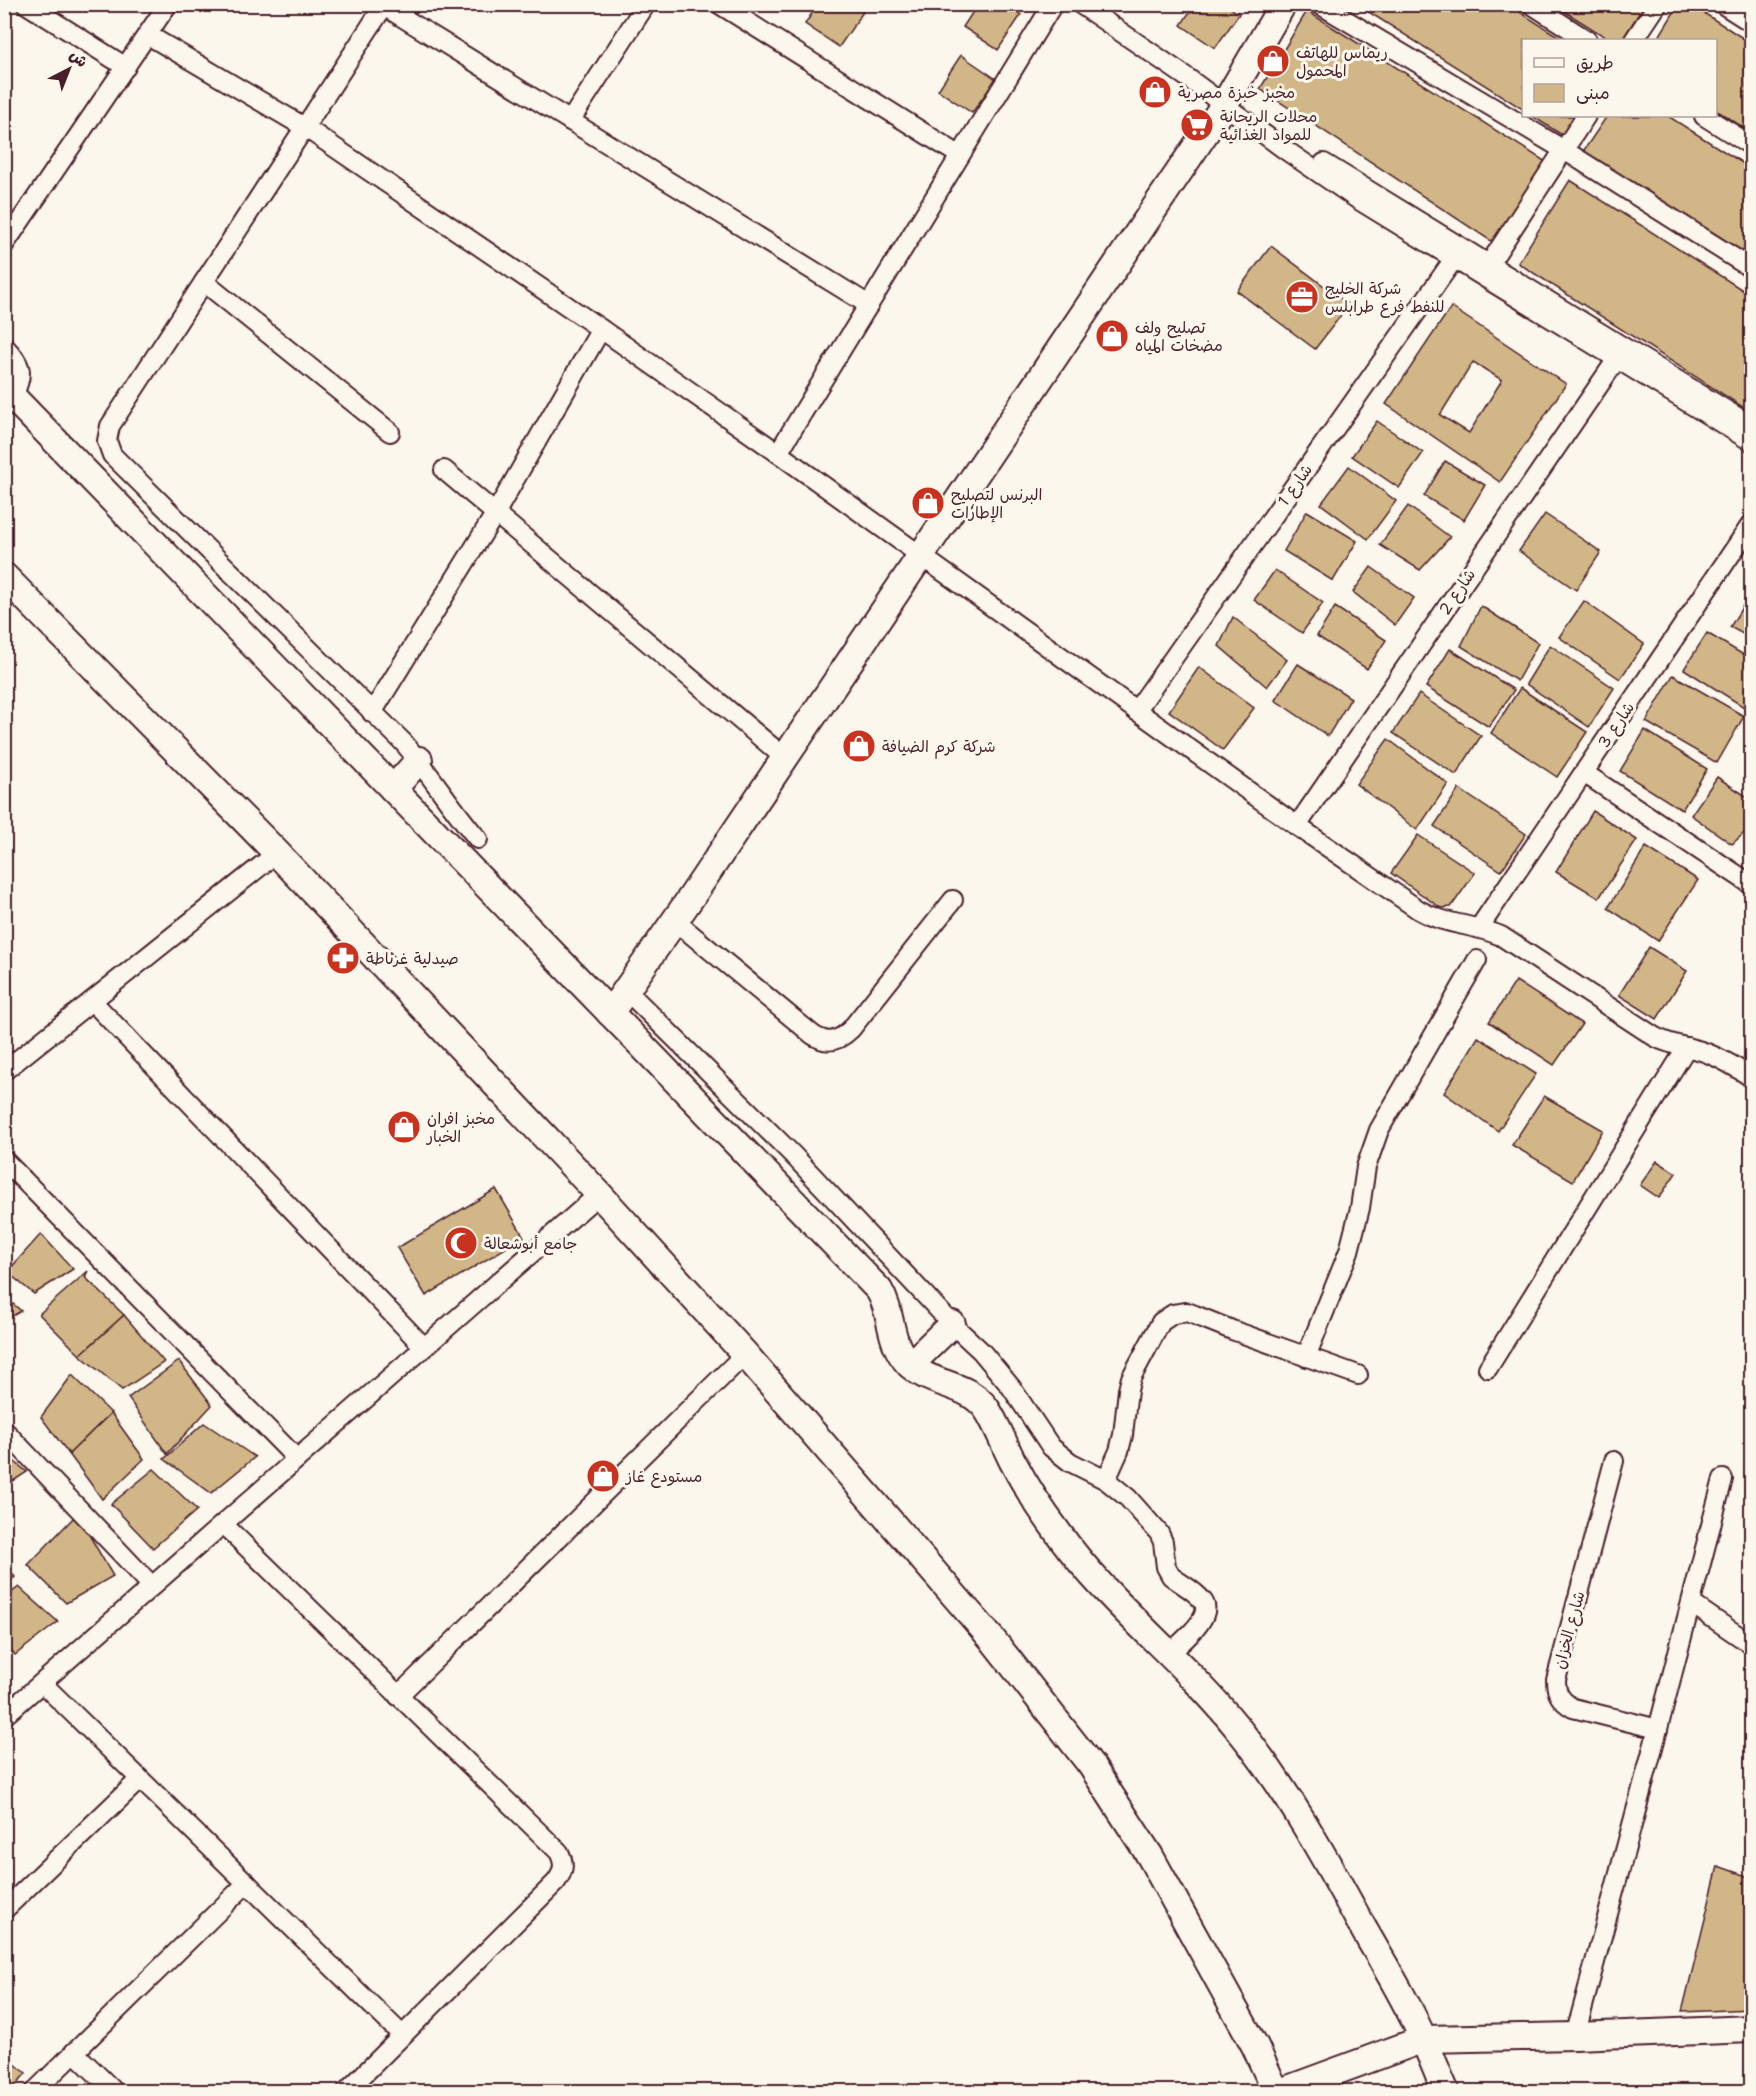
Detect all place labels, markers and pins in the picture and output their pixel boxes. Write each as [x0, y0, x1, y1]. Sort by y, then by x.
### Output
place label: ريماس للهاتف المحمول [1296, 42, 1388, 81]
shop icon: ريماس للهاتف المحمول [1255, 43, 1291, 79]
shop icon: مخبز خبزة مصرية [1137, 74, 1173, 110]
place label: مخبز خبزة مصرية [1178, 82, 1295, 103]
place label: محلات الريحانة للمواد الغذائية [1220, 106, 1317, 145]
supermarket icon: محلات الريحانة للمواد الغذائية [1179, 107, 1215, 143]
place label: شركة الخليج للنفط فرع طرابلس [1325, 278, 1445, 318]
office icon: شركة الخليج للنفط فرع طرابلس [1284, 279, 1320, 315]
place label: تصليح ولف مضخات المياه [1135, 317, 1223, 356]
shop icon: تصليح ولف مضخات المياه [1094, 318, 1130, 354]
place label: البرنس لتصليح الإطارات [951, 484, 1042, 523]
shop icon: البرنس لتصليح الإطارات [910, 485, 946, 521]
shop icon: شركة كرم الضيافة [841, 728, 877, 764]
place label: شركة كرم الضيافة [882, 736, 996, 759]
pharmacy icon: صيدلية غرناطة [325, 940, 361, 976]
place label: صيدلية غرناطة [366, 948, 459, 969]
place label: مخبز افران الخبار [425, 1108, 495, 1147]
shop icon: مخبز افران الخبار [386, 1109, 422, 1145]
mosque icon: جامع أبوشعالة [443, 1225, 479, 1261]
place label: جامع أبوشعالة [484, 1233, 577, 1255]
shop icon: مستودع غاز [585, 1458, 621, 1494]
place label: مستودع غاز [624, 1466, 702, 1488]

